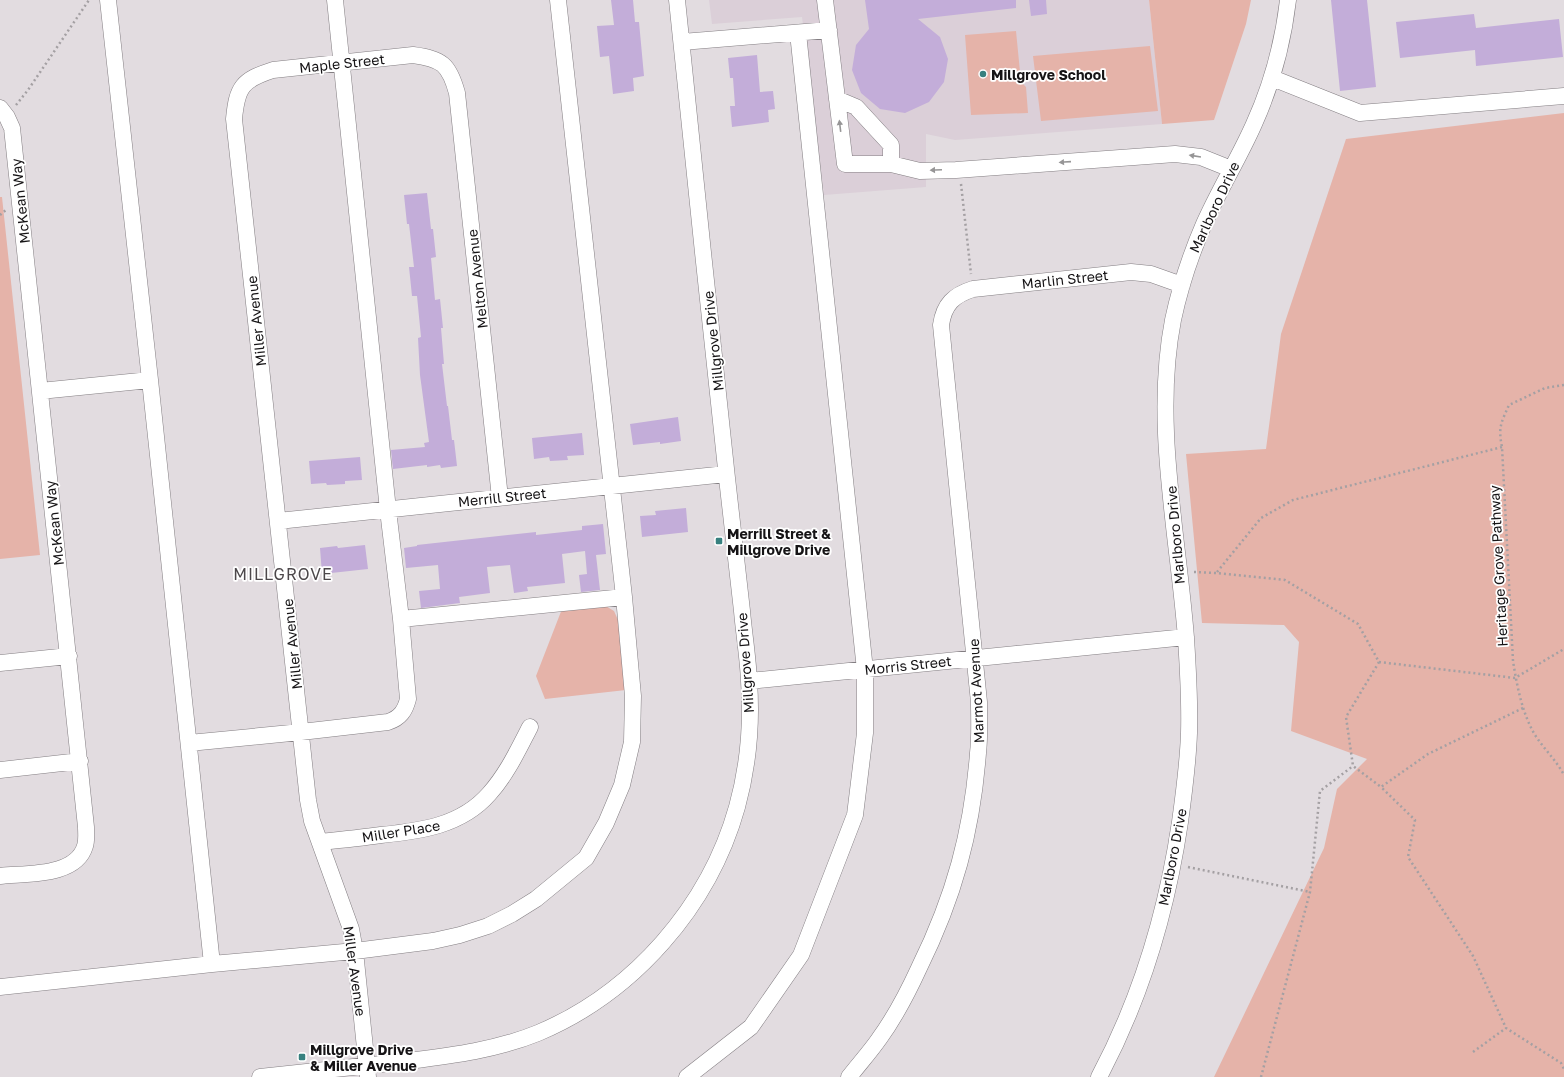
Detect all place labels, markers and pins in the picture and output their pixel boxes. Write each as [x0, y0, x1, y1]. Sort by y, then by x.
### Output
place label: Millgrove School [991, 66, 1106, 83]
marker: Millgrove School [978, 69, 988, 79]
place label: Merrill Street & Millgrove Drive [727, 525, 831, 558]
marker: Merrill Street & Millgrove Drive [714, 536, 724, 546]
place label: Millgrove Drive & Miller Avenue [310, 1041, 417, 1074]
marker: Millgrove Drive & Miller Avenue [297, 1052, 307, 1062]

